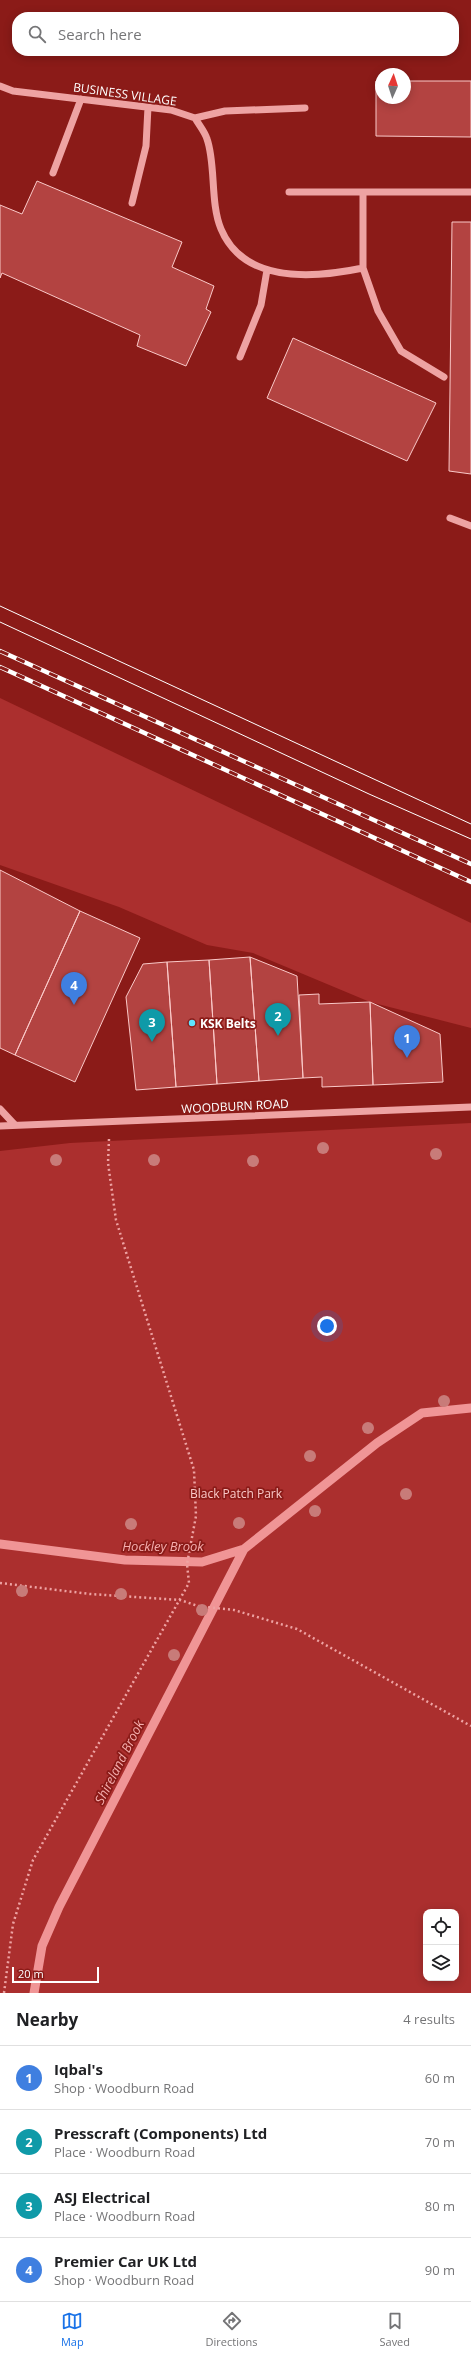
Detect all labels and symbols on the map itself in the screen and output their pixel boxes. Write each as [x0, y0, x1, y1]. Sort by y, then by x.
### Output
north arrow [375, 68, 411, 104]
street label: BUSINESS VILLAGE [72, 78, 178, 110]
pin: 4 [61, 972, 87, 1005]
pin: 2 [265, 1003, 291, 1036]
pin: 3 [139, 1009, 165, 1042]
place label: KSK Belts [200, 1015, 256, 1032]
marker: KSK Belts [187, 1018, 197, 1028]
pin: 1 [394, 1025, 420, 1058]
street label: WOODBURN ROAD [181, 1095, 289, 1117]
your location [317, 1316, 337, 1336]
park label: Black Patch Park [190, 1485, 283, 1502]
water label: Hockley Brook [122, 1537, 204, 1555]
water label: Shireland Brook [90, 1716, 148, 1807]
scale bar [12, 1965, 99, 1984]

